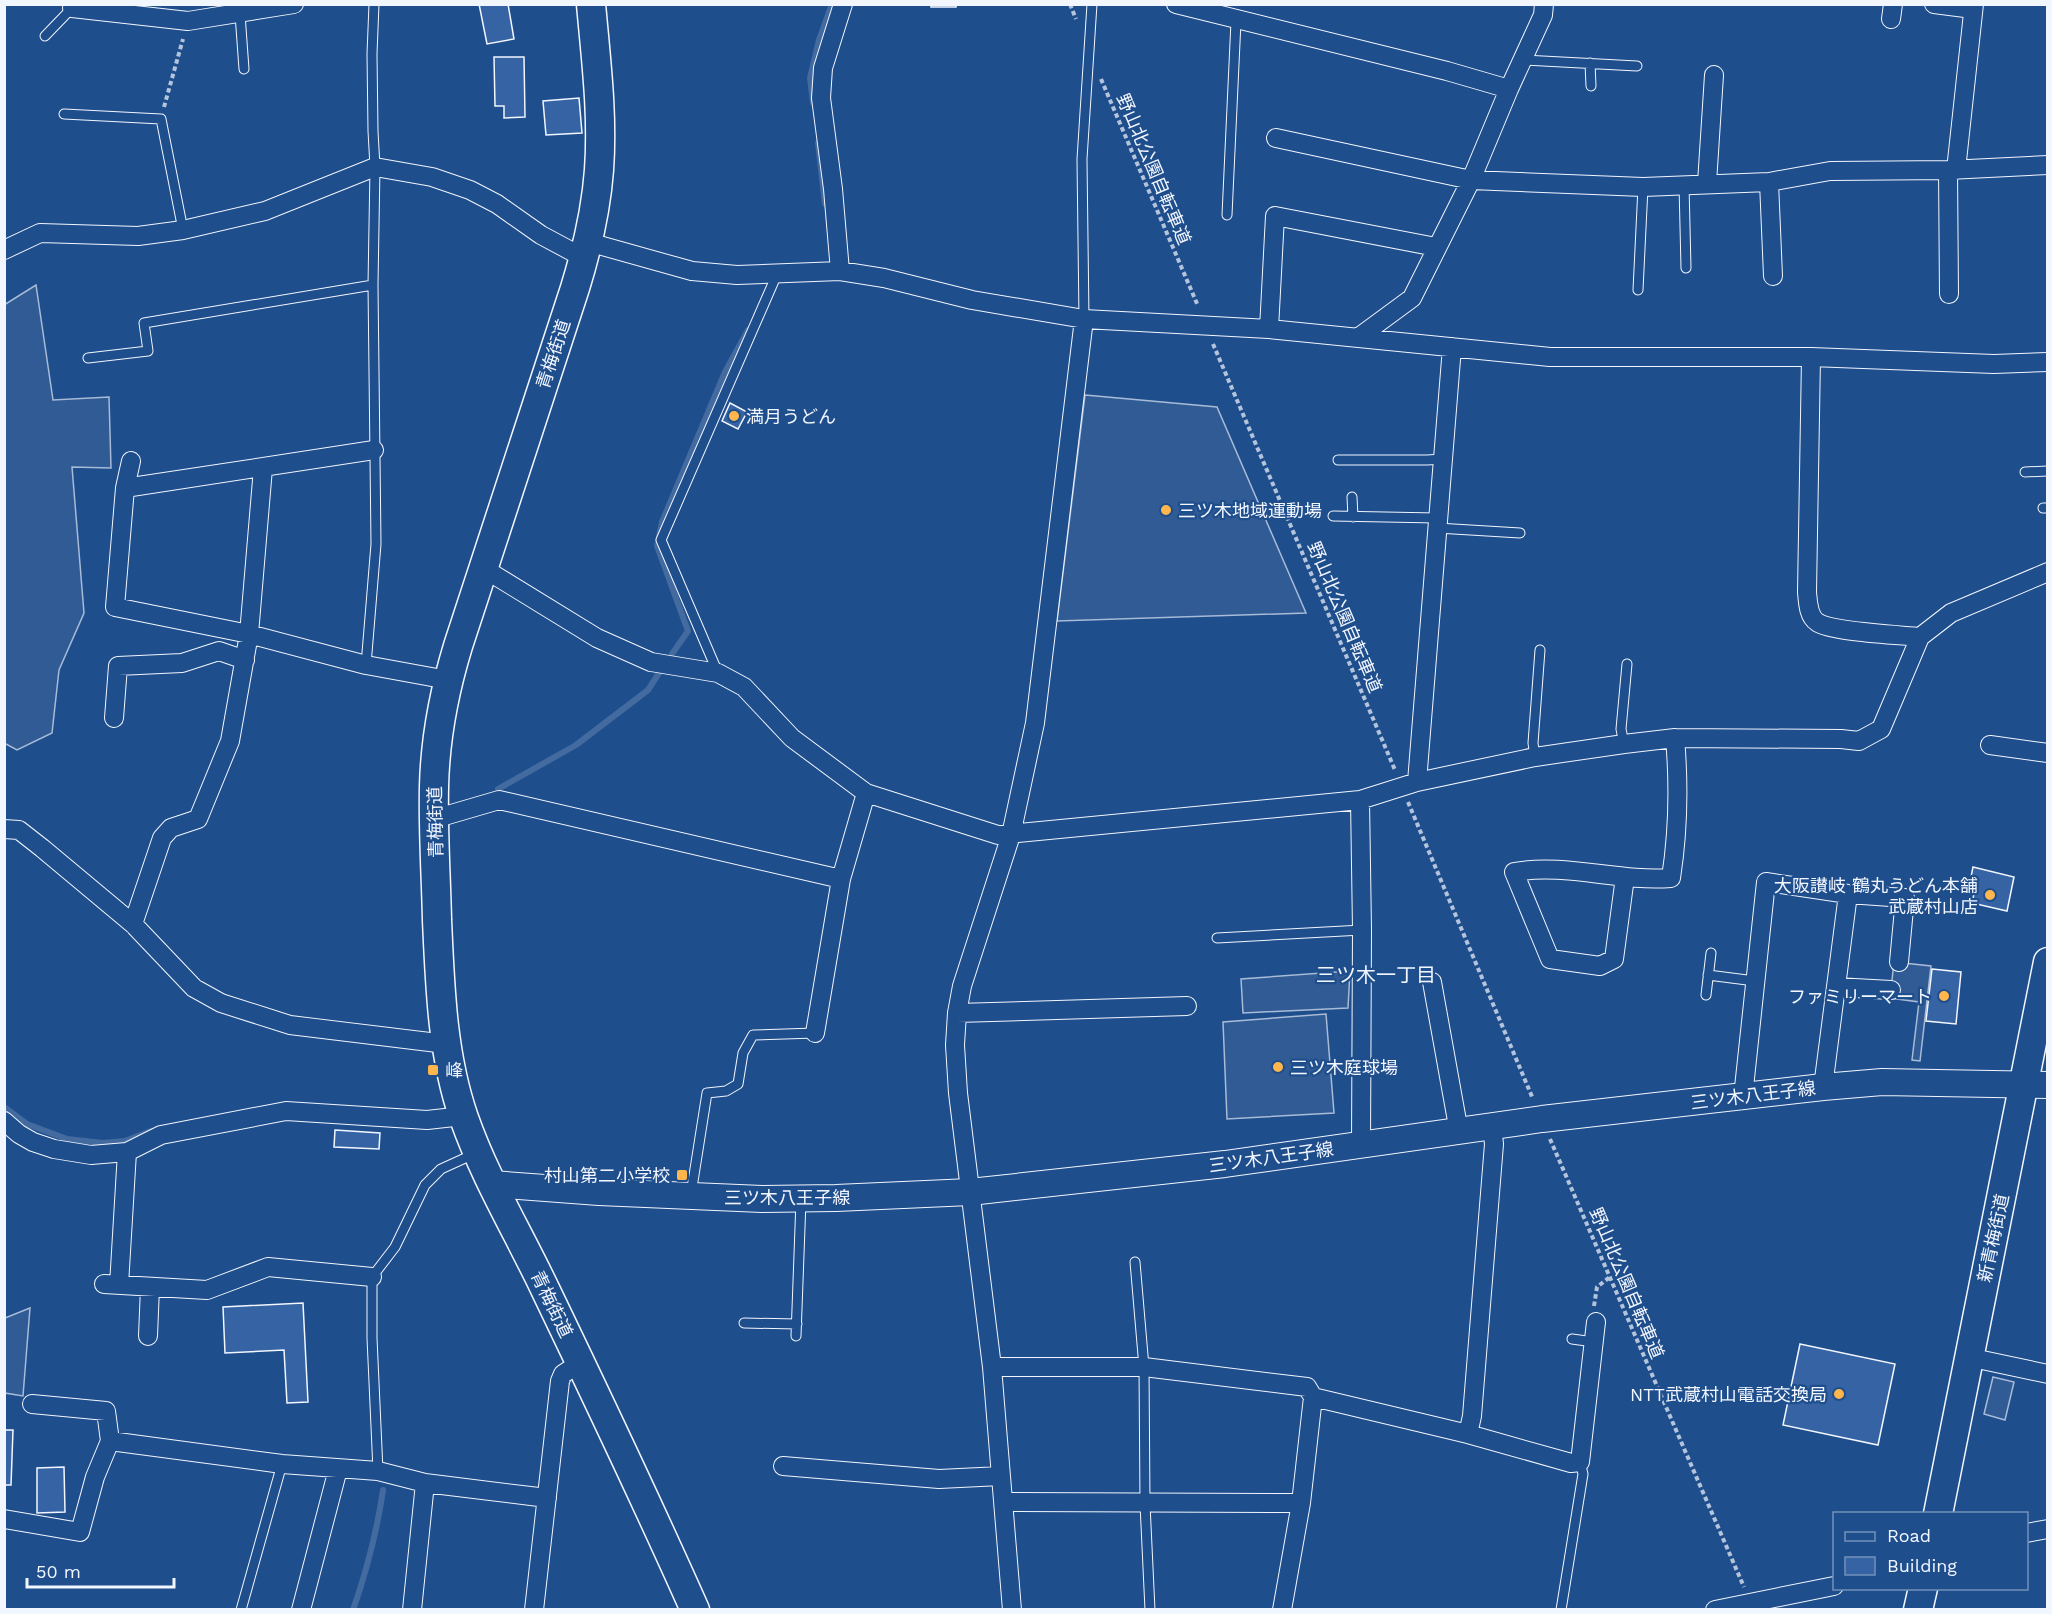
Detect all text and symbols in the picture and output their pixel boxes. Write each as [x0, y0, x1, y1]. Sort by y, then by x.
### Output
street label: 野山北公園自転車道 [1113, 90, 1195, 248]
street label: 青梅街道 [532, 317, 574, 391]
place label: 満月うどん [746, 406, 836, 427]
marker: 満月うどん [727, 409, 741, 423]
place label: 三ツ木地域運動場 [1178, 500, 1322, 521]
marker: 三ツ木地域運動場 [1159, 503, 1173, 517]
street label: 野山北公園自転車道 [1304, 538, 1386, 696]
street label: 青梅街道 [424, 786, 446, 858]
place label: 大阪讃岐 鶴丸うどん本舗 武蔵村山店 [1774, 875, 1978, 917]
marker: 大阪讃岐 鶴丸うどん本舗 武蔵村山店 [1983, 888, 1997, 902]
district label: 三ツ木一丁目 [1316, 963, 1436, 987]
place label: ファミリーマート [1788, 986, 1932, 1007]
marker: ファミリーマート [1937, 989, 1951, 1003]
place label: 三ツ木庭球場 [1290, 1057, 1398, 1078]
place label: 峰 [445, 1060, 463, 1081]
marker: 三ツ木庭球場 [1271, 1060, 1285, 1074]
marker: 峰 [426, 1063, 440, 1077]
street label: 三ツ木八王子線 [1689, 1077, 1817, 1113]
street label: 三ツ木八王子線 [1207, 1138, 1335, 1176]
place label: 村山第二小学校 [544, 1165, 670, 1186]
marker: 村山第二小学校 [675, 1168, 689, 1182]
street label: 三ツ木八王子線 [724, 1187, 850, 1208]
street label: 新青梅街道 [1973, 1192, 2013, 1284]
street label: 野山北公園自転車道 [1586, 1204, 1668, 1362]
street label: 青梅街道 [527, 1267, 577, 1341]
place label: NTT武蔵村山電話交換局 [1630, 1384, 1827, 1405]
marker: NTT武蔵村山電話交換局 [1832, 1387, 1846, 1401]
legend [1833, 1512, 2028, 1590]
text: Road [1887, 1525, 1931, 1546]
scale bar [27, 1551, 174, 1589]
text: Building [1887, 1555, 1957, 1576]
text: 50 m [36, 1561, 81, 1582]

